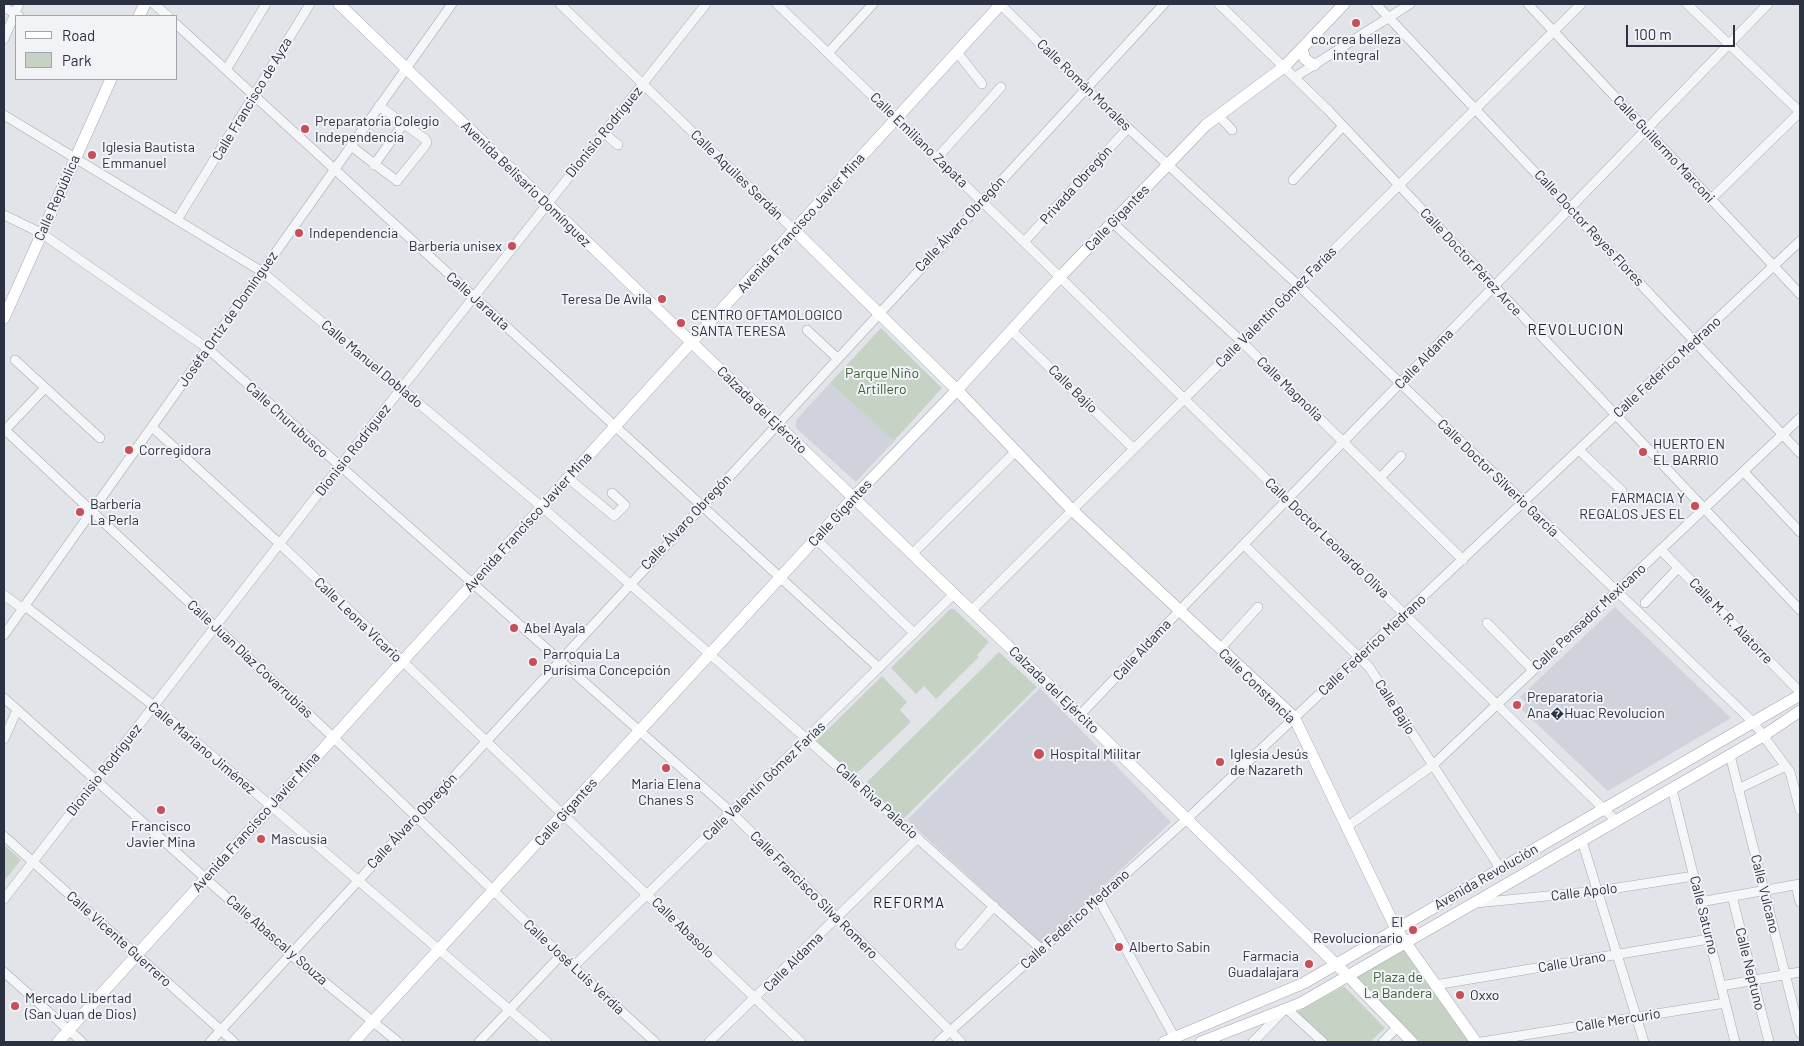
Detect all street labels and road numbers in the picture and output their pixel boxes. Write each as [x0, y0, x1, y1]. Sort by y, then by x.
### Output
street label: Calle Francisco de Ayza [209, 34, 295, 164]
street label: Calle Román Morales [1033, 36, 1135, 134]
street label: Dionisio Rodríguez [562, 83, 646, 181]
street label: Calle Emiliano Zapata [867, 89, 971, 191]
street label: Calle Guillermo Marconi [1610, 92, 1718, 206]
street label: Avenida Belisario Domínguez [458, 118, 594, 250]
street label: Calle Aquiles Serdán [687, 126, 787, 224]
street label: Privada Obregón [1036, 142, 1116, 228]
street label: Avenida Francisco Javier Mina [734, 150, 868, 296]
street label: Calle República [31, 152, 83, 244]
street label: Calle Doctor Reyes Flores [1531, 166, 1647, 290]
street label: Calle Álvaro Obregón [911, 173, 1009, 275]
street label: Calle Gigantes [1081, 181, 1153, 255]
street label: Calle Doctor Pérez Arce [1417, 205, 1525, 319]
street label: Calle Valentín Gómez Farías [1212, 243, 1340, 371]
street label: Joséfa Ortiz de Domínguez [175, 248, 281, 390]
street label: Calle Jarauta [443, 268, 513, 334]
street label: Calle Federico Medrano [1610, 313, 1724, 421]
street label: Calle Manuel Doblado [318, 317, 426, 411]
street label: Calle Aldama [1391, 325, 1457, 393]
street label: Calle Magnolia [1253, 353, 1327, 425]
street label: Calle Bajío [1045, 361, 1101, 417]
street label: Calzada del Ejército [713, 363, 811, 457]
street label: Calle Churubusco [242, 379, 332, 461]
street label: Dionisio Rodríguez [312, 401, 394, 499]
street label: Calle Doctor Silverio García [1434, 416, 1562, 540]
street label: Avenida Francisco Javier Mina [461, 449, 595, 595]
street label: Calle Álvaro Obregón [637, 471, 735, 573]
street label: Calle Doctor Leonardo Oliva [1261, 474, 1393, 602]
street label: Calle Gigantes [805, 476, 875, 550]
street label: Calle Pensador Mexicano [1529, 560, 1649, 674]
street label: Calle Leona Vicario [311, 574, 405, 666]
street label: Calle M. R. Alatorre [1686, 574, 1776, 668]
street label: Calle Federico Medrano [1315, 591, 1429, 699]
street label: Calle Juan Díaz Covarrubias [184, 596, 316, 722]
street label: Calle Aldama [1109, 616, 1175, 684]
street label: Calzada del Ejército [1005, 643, 1103, 737]
street label: Calle Constancia [1215, 645, 1299, 727]
street label: Calle Bajío [1371, 676, 1419, 738]
street label: Calle Mariano Jiménez [145, 698, 259, 798]
street label: Calle Valentín Gómez Farías [699, 718, 829, 844]
street label: Dionisio Rodríguez [63, 721, 145, 819]
street label: Avenida Francisco Javier Mina [189, 749, 323, 895]
street label: Calle Riva Palacio [832, 760, 922, 842]
street label: Calle Álvaro Obregón [363, 770, 461, 872]
street label: Calle Gigantes [531, 775, 601, 849]
street label: Calle Francisco Silva Romero [746, 827, 882, 963]
street label: Avenida Revolución [1431, 840, 1541, 914]
street label: Calle Vulcano [1747, 853, 1783, 935]
street label: Calle Federico Medrano [1017, 866, 1133, 972]
street label: Calle Saturno [1686, 874, 1722, 956]
street label: Calle Apolo [1550, 880, 1618, 904]
street label: Calle Vicente Guerrero [63, 888, 175, 990]
street label: Calle Abascal y Souza [223, 891, 331, 989]
street label: Calle Abasolo [648, 894, 718, 962]
street label: Calle José Luis Verdia [520, 916, 628, 1018]
street label: Calle Neptuno [1732, 926, 1768, 1012]
street label: Calle Aldama [760, 929, 826, 995]
street label: Calle Urano [1537, 948, 1607, 976]
street label: Calle Mercurio [1574, 1005, 1662, 1035]

